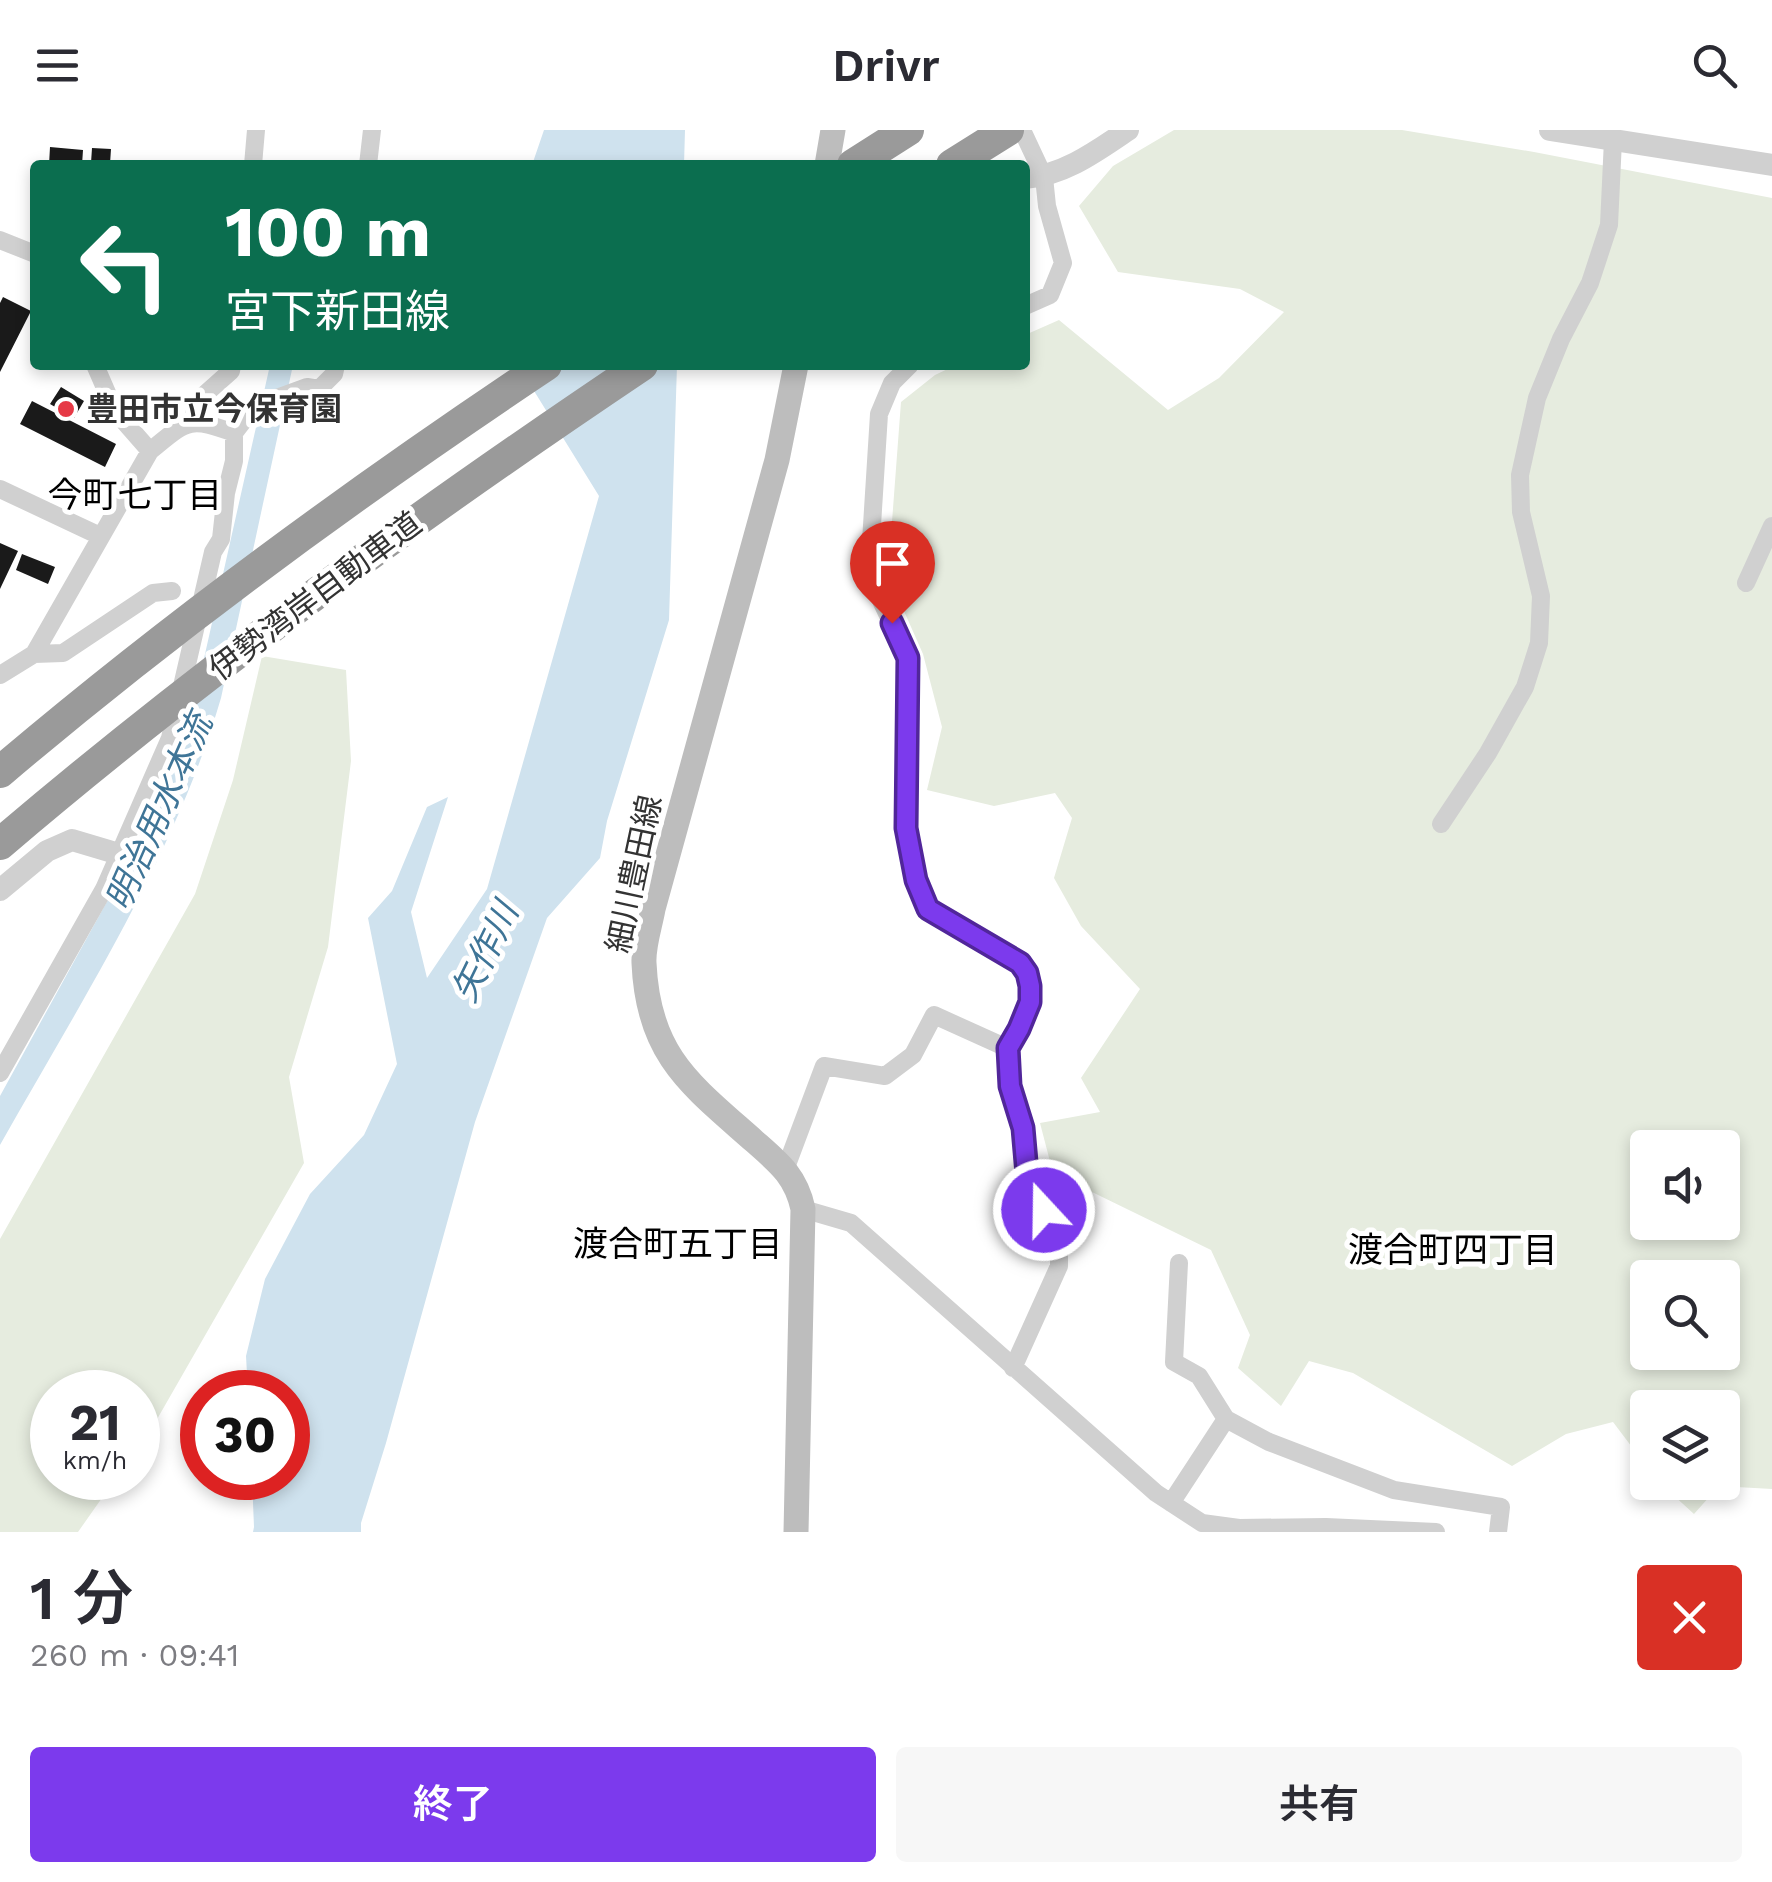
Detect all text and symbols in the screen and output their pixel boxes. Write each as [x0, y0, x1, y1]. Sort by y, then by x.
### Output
icon: menu [30, 38, 85, 93]
icon: search [1687, 38, 1742, 93]
text: Drivr [832, 39, 940, 92]
text: 100 m [225, 191, 431, 273]
icon: left [60, 200, 190, 330]
text: 宮下新田線 [225, 285, 450, 338]
place label: 豊田市立今保育園 [86, 390, 342, 428]
marker: 豊田市立今保育園 [55, 398, 77, 420]
district label: 今町七丁目 [47, 474, 223, 516]
street label: 伊勢湾岸自動車道 [201, 504, 429, 688]
pin [850, 521, 935, 624]
icon: arrive [865, 536, 920, 591]
water label: 明治用水本流 [97, 703, 223, 916]
street label: 細川豊田線 [599, 792, 669, 956]
water label: 矢作川 [443, 892, 529, 1008]
map controls [1630, 1130, 1740, 1500]
button: sound [1630, 1130, 1740, 1240]
position arrow [992, 1158, 1096, 1262]
district label: 渡合町五丁目 [573, 1223, 783, 1265]
district label: 渡合町四丁目 [1348, 1229, 1558, 1271]
button: search [1630, 1260, 1740, 1370]
speed limit sign: 30 [180, 1370, 310, 1500]
button: layers [1630, 1390, 1740, 1500]
text: 21 [69, 1393, 121, 1452]
text: km/h [63, 1446, 127, 1475]
text: 1 分 [30, 1563, 133, 1634]
button: close [1637, 1565, 1742, 1670]
text: 260 m · 09:41 [30, 1636, 239, 1674]
button: 終了 [30, 1747, 876, 1862]
button: 共有 [896, 1747, 1742, 1862]

